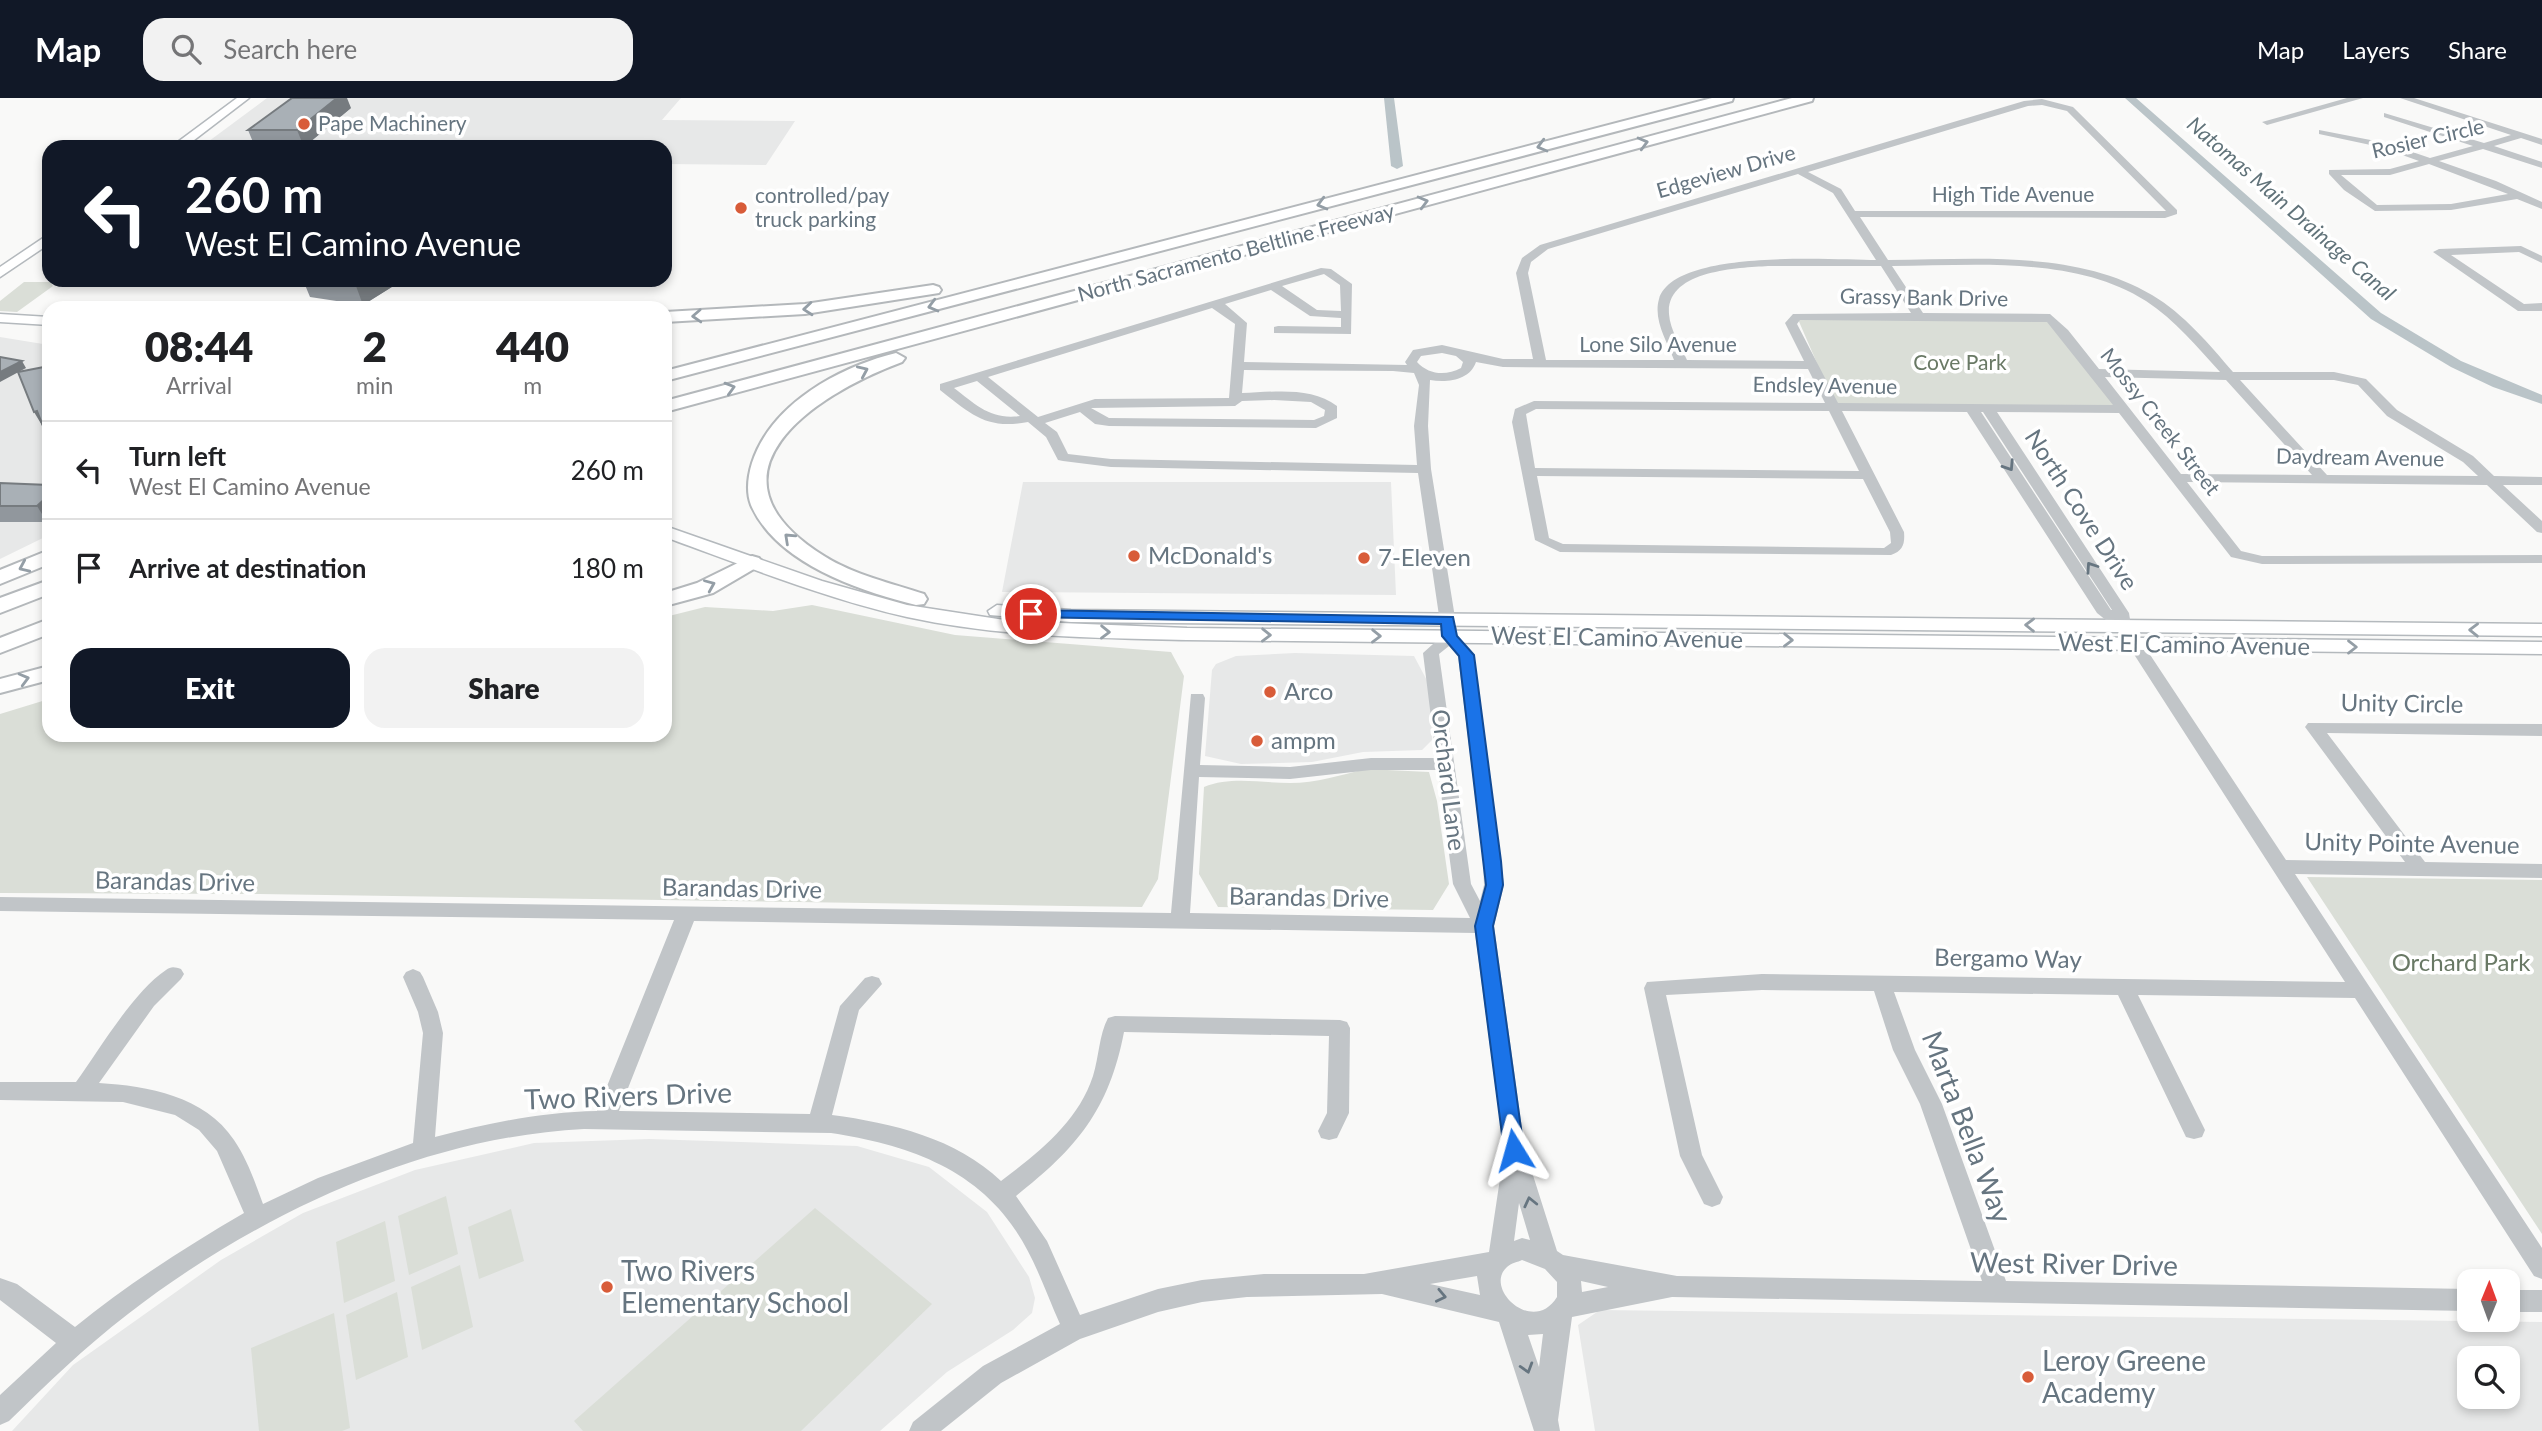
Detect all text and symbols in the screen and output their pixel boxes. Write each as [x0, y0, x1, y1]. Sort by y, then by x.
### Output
search box [143, 18, 633, 81]
text: Map [35, 29, 101, 69]
icon: search [167, 30, 205, 68]
text: Search here [223, 33, 357, 65]
text: Map [2257, 35, 2304, 64]
text: Layers [2342, 35, 2410, 64]
text: Share [2448, 35, 2507, 64]
place label: Pape Machinery [318, 110, 467, 135]
water label: Natomas Main Drainage Canal [2183, 111, 2401, 305]
street label: Rosier Circle [2369, 112, 2486, 163]
marker: Pape Machinery [296, 116, 312, 132]
one-way arrow [1637, 137, 1649, 151]
one-way arrow [1536, 138, 1548, 152]
street label: Edgeview Drive [1653, 139, 1798, 202]
text: 260 m [185, 165, 323, 223]
icon: left [70, 168, 161, 259]
street label: High Tide Avenue [1932, 181, 2094, 206]
place label: controlled/pay truck parking [755, 182, 890, 231]
one-way arrow [1316, 196, 1328, 210]
one-way arrow [1417, 196, 1429, 210]
street label: North Sacramento Beltline Freeway [1074, 197, 1397, 306]
marker: controlled/pay truck parking [733, 200, 749, 216]
text: West El Camino Avenue [185, 224, 521, 263]
street label: Grassy Bank Drive [1840, 283, 2008, 310]
one-way arrow [927, 298, 939, 312]
one-way arrow [802, 301, 814, 316]
one-way arrow [691, 308, 702, 323]
text: 08:44 [145, 321, 253, 371]
text: 2 [363, 321, 387, 371]
text: 440 [496, 321, 569, 371]
street label: Lone Silo Avenue [1579, 331, 1737, 356]
street label: Mossy Creek Street [2096, 343, 2227, 500]
park label: Cove Park [1913, 349, 2007, 374]
one-way arrow [856, 365, 868, 379]
text: Arrival [166, 371, 232, 399]
text: min [356, 371, 393, 399]
text: m [523, 371, 542, 399]
street label: Endsley Avenue [1752, 371, 1898, 398]
one-way arrow [724, 381, 736, 396]
street label: North Cove Drive [2020, 423, 2145, 595]
text: Turn left [129, 440, 226, 472]
street label: Daydream Avenue [2276, 443, 2444, 470]
icon: left [70, 451, 108, 489]
text: 260 m [571, 454, 644, 486]
one-way arrow [2001, 459, 2014, 472]
text: West El Camino Avenue [129, 472, 371, 500]
one-way arrow [785, 534, 798, 547]
place label: McDonald's [1148, 540, 1272, 569]
place label: 7-Eleven [1378, 542, 1471, 571]
marker: McDonald's [1126, 548, 1142, 564]
icon: arrive [70, 549, 108, 587]
marker: 7-Eleven [1356, 550, 1372, 566]
text: Arrive at destination [129, 552, 366, 584]
text: 180 m [571, 552, 644, 584]
one-way arrow [19, 559, 32, 573]
one-way arrow [2087, 562, 2099, 575]
one-way arrow [703, 579, 716, 593]
pin [1001, 584, 1061, 644]
icon: arrive [1012, 595, 1050, 633]
one-way arrow [2025, 617, 2035, 633]
street label: West El Camino Avenue [1491, 620, 1743, 653]
one-way arrow [2468, 622, 2479, 637]
one-way arrow [1100, 625, 1111, 640]
one-way arrow [1261, 627, 1272, 642]
street label: West El Camino Avenue [2058, 627, 2310, 660]
one-way arrow [1371, 628, 1382, 644]
one-way arrow [1783, 632, 1793, 648]
one-way arrow [2346, 639, 2357, 654]
button: Exit [70, 648, 350, 728]
button: Share [364, 648, 644, 728]
one-way arrow [18, 673, 30, 687]
place label: Arco [1284, 676, 1333, 705]
marker: Arco [1262, 684, 1278, 700]
street label: Unity Circle [2340, 687, 2464, 718]
street label: Orchard Lane [1426, 707, 1473, 852]
place label: ampm [1271, 725, 1336, 754]
marker: ampm [1249, 733, 1265, 749]
street label: Unity Pointe Avenue [2304, 826, 2520, 859]
street label: Barandas Drive [95, 865, 255, 896]
street label: Barandas Drive [662, 872, 822, 903]
street label: Barandas Drive [1229, 881, 1389, 912]
street label: Bergamo Way [1934, 942, 2083, 973]
park label: Orchard Park [2392, 947, 2531, 976]
street label: Marta Bella Way [1916, 1026, 2020, 1228]
street label: Two Rivers Drive [523, 1074, 732, 1116]
position arrow [1477, 1113, 1551, 1187]
one-way arrow [1524, 1196, 1538, 1208]
street label: West River Drive [1970, 1244, 2178, 1282]
place label: Two Rivers Elementary School [621, 1253, 849, 1319]
north arrow [2457, 1269, 2520, 1332]
map controls [2457, 1269, 2520, 1409]
marker: Two Rivers Elementary School [599, 1279, 615, 1295]
one-way arrow [1435, 1288, 1447, 1303]
place label: Leroy Greene Academy [2042, 1343, 2206, 1409]
button: search [2457, 1346, 2520, 1409]
one-way arrow [1518, 1362, 1533, 1374]
marker: Leroy Greene Academy [2020, 1369, 2036, 1385]

